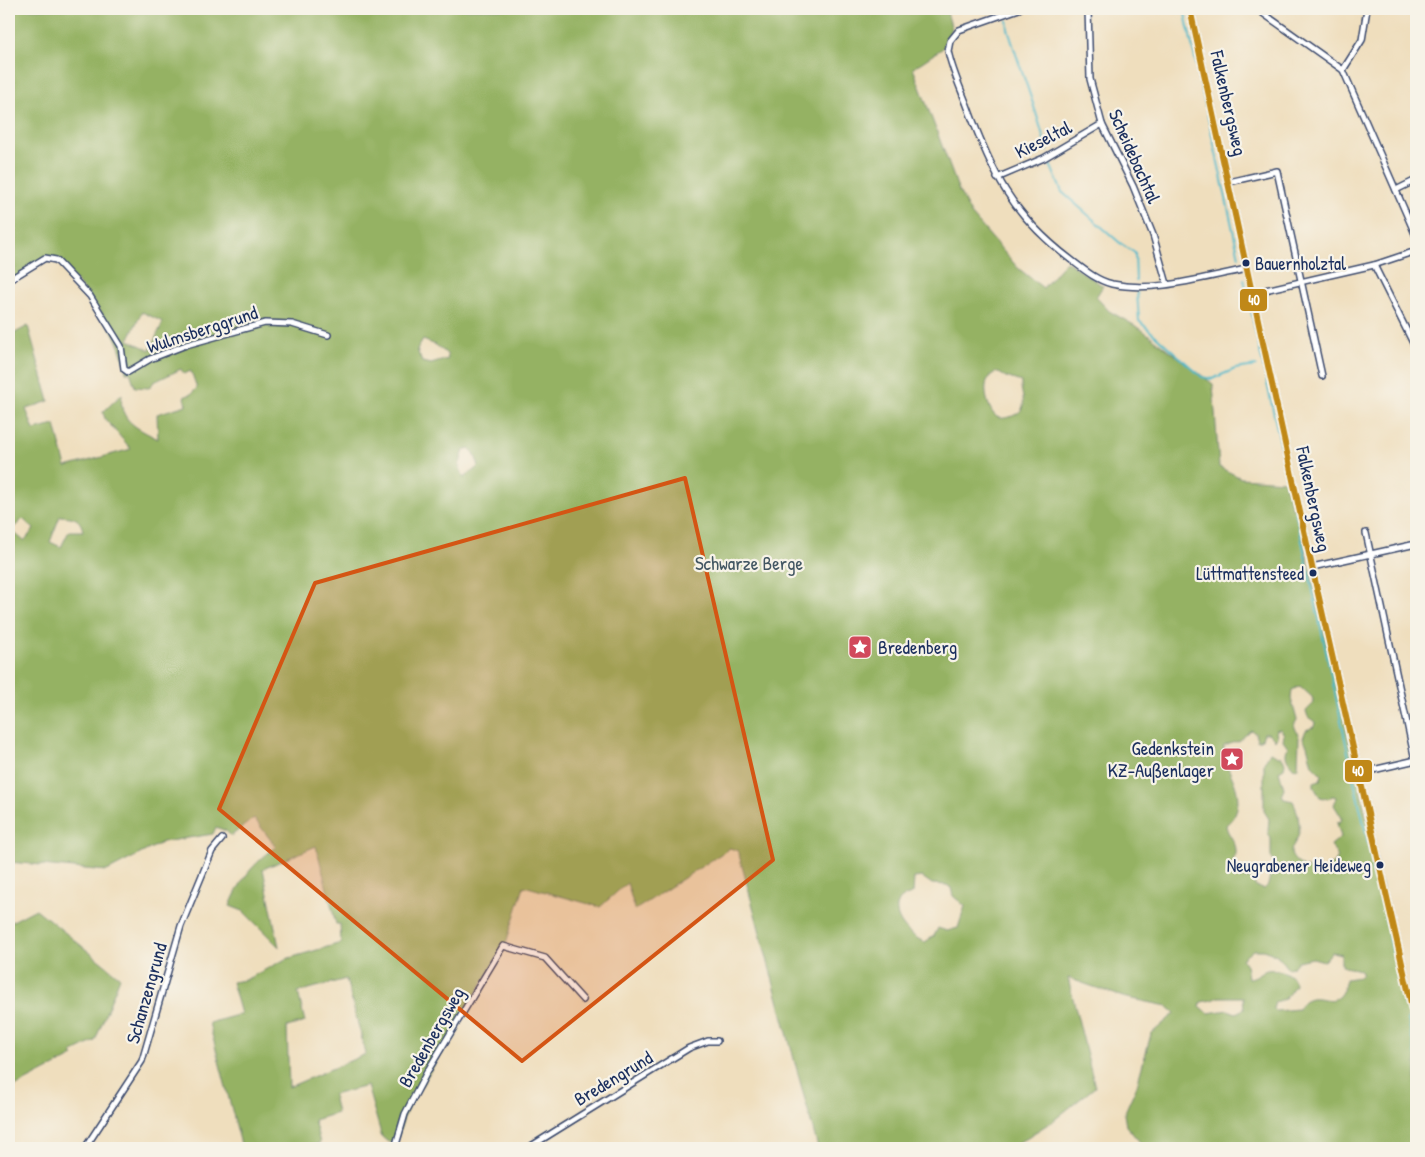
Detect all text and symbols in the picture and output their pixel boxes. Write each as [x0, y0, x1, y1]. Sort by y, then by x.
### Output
street label: Falkenbergsweg [1204, 47, 1254, 158]
street label: Scheidebachtal [1103, 105, 1168, 208]
street label: Kieseltal [1010, 113, 1077, 164]
place label: Bauernholztal [1255, 251, 1346, 276]
marker: Bauernholztal [1241, 258, 1251, 268]
line badge: 40 [1239, 288, 1268, 312]
text: 40 [1248, 290, 1260, 309]
street label: Wulmsberggrund [143, 299, 261, 359]
street label: Falkenbergsweg [1290, 443, 1338, 554]
park label: Schwarze Berge [695, 550, 804, 576]
place label: Lüttmattensteed [1196, 561, 1304, 586]
marker: Lüttmattensteed [1308, 568, 1318, 578]
place icon: Bredenberg [847, 634, 873, 660]
place label: Bredenberg [878, 634, 957, 660]
place label: Gedenkstein KZ-Außenlager [1108, 735, 1215, 783]
place icon: Gedenkstein KZ-Außenlager [1219, 746, 1245, 772]
line badge: 40 [1344, 759, 1373, 783]
text: 40 [1352, 761, 1364, 780]
place label: Neugrabener Heideweg [1227, 853, 1371, 878]
marker: Neugrabener Heideweg [1375, 860, 1385, 870]
street label: Schanzengrund [119, 939, 173, 1046]
street label: Bredenbergsweg [392, 982, 470, 1092]
street label: Bredengrund [569, 1044, 658, 1112]

